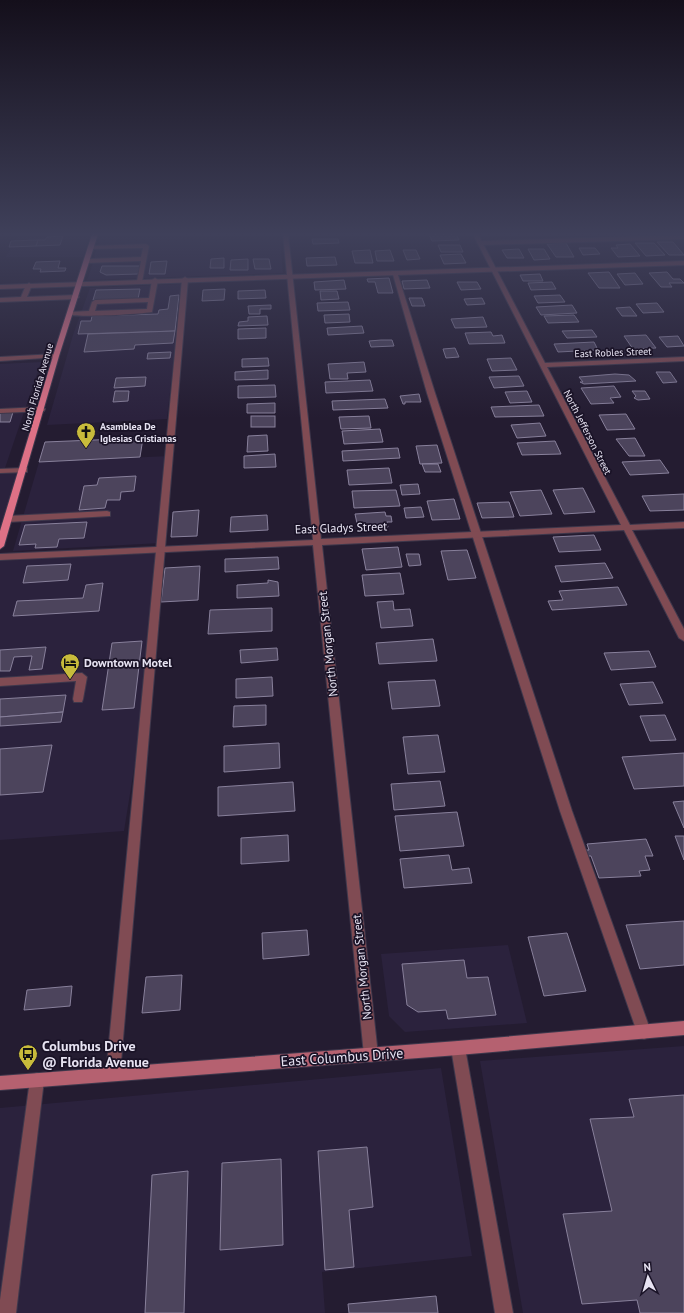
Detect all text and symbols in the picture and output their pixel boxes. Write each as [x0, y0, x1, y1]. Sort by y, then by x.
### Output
street label: North Florida Avenue [19, 342, 56, 433]
street label: East Robles Street [574, 345, 652, 360]
street label: North Jefferson Street [561, 388, 615, 477]
place label: Asamblea De Iglesias Cristianas [100, 420, 176, 445]
church icon: Asamblea De Iglesias Cristianas [75, 421, 97, 449]
street label: East Gladys Street [295, 518, 387, 537]
street label: North Morgan Street [315, 591, 340, 697]
hotel icon: Downtown Motel [59, 652, 81, 680]
place label: Downtown Motel [84, 655, 172, 670]
street label: North Morgan Street [349, 914, 374, 1020]
place label: Columbus Drive @ Florida Avenue [42, 1037, 149, 1071]
bus stop icon: Columbus Drive @ Florida Avenue [17, 1043, 39, 1071]
street label: East Columbus Drive [280, 1044, 404, 1070]
north arrow [628, 1257, 668, 1297]
text: N [643, 1260, 651, 1274]

